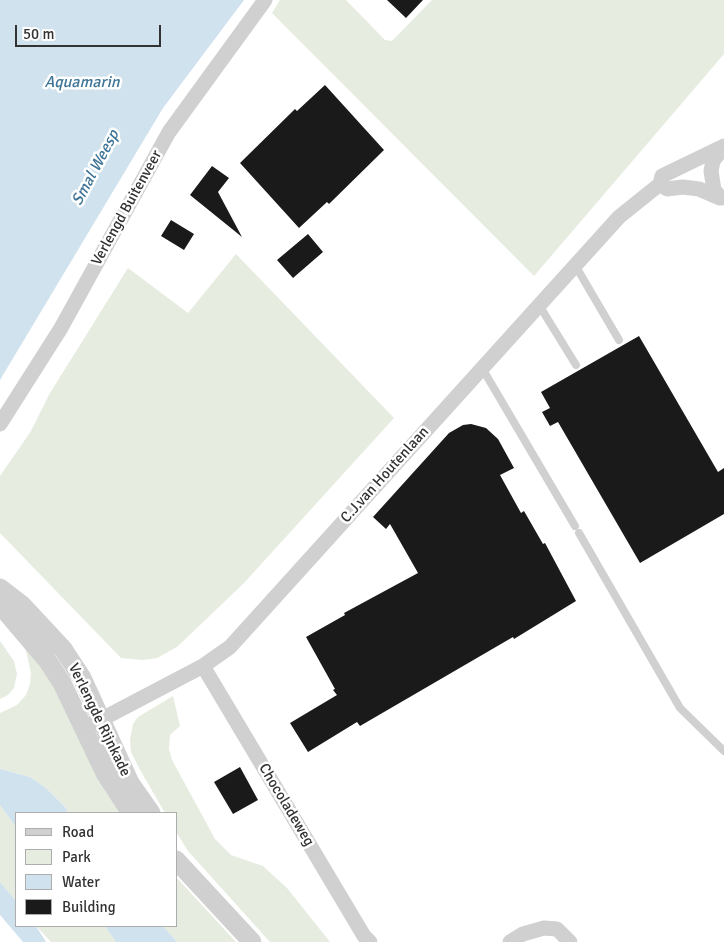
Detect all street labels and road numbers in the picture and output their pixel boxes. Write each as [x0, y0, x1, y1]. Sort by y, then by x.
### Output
street label: Verlengd Buitenveer [88, 147, 166, 269]
street label: C.J.van Houtenlaan [337, 423, 433, 527]
street label: Verlengde Rijnkade [64, 661, 134, 779]
street label: Chocoladeweg [254, 760, 318, 850]

